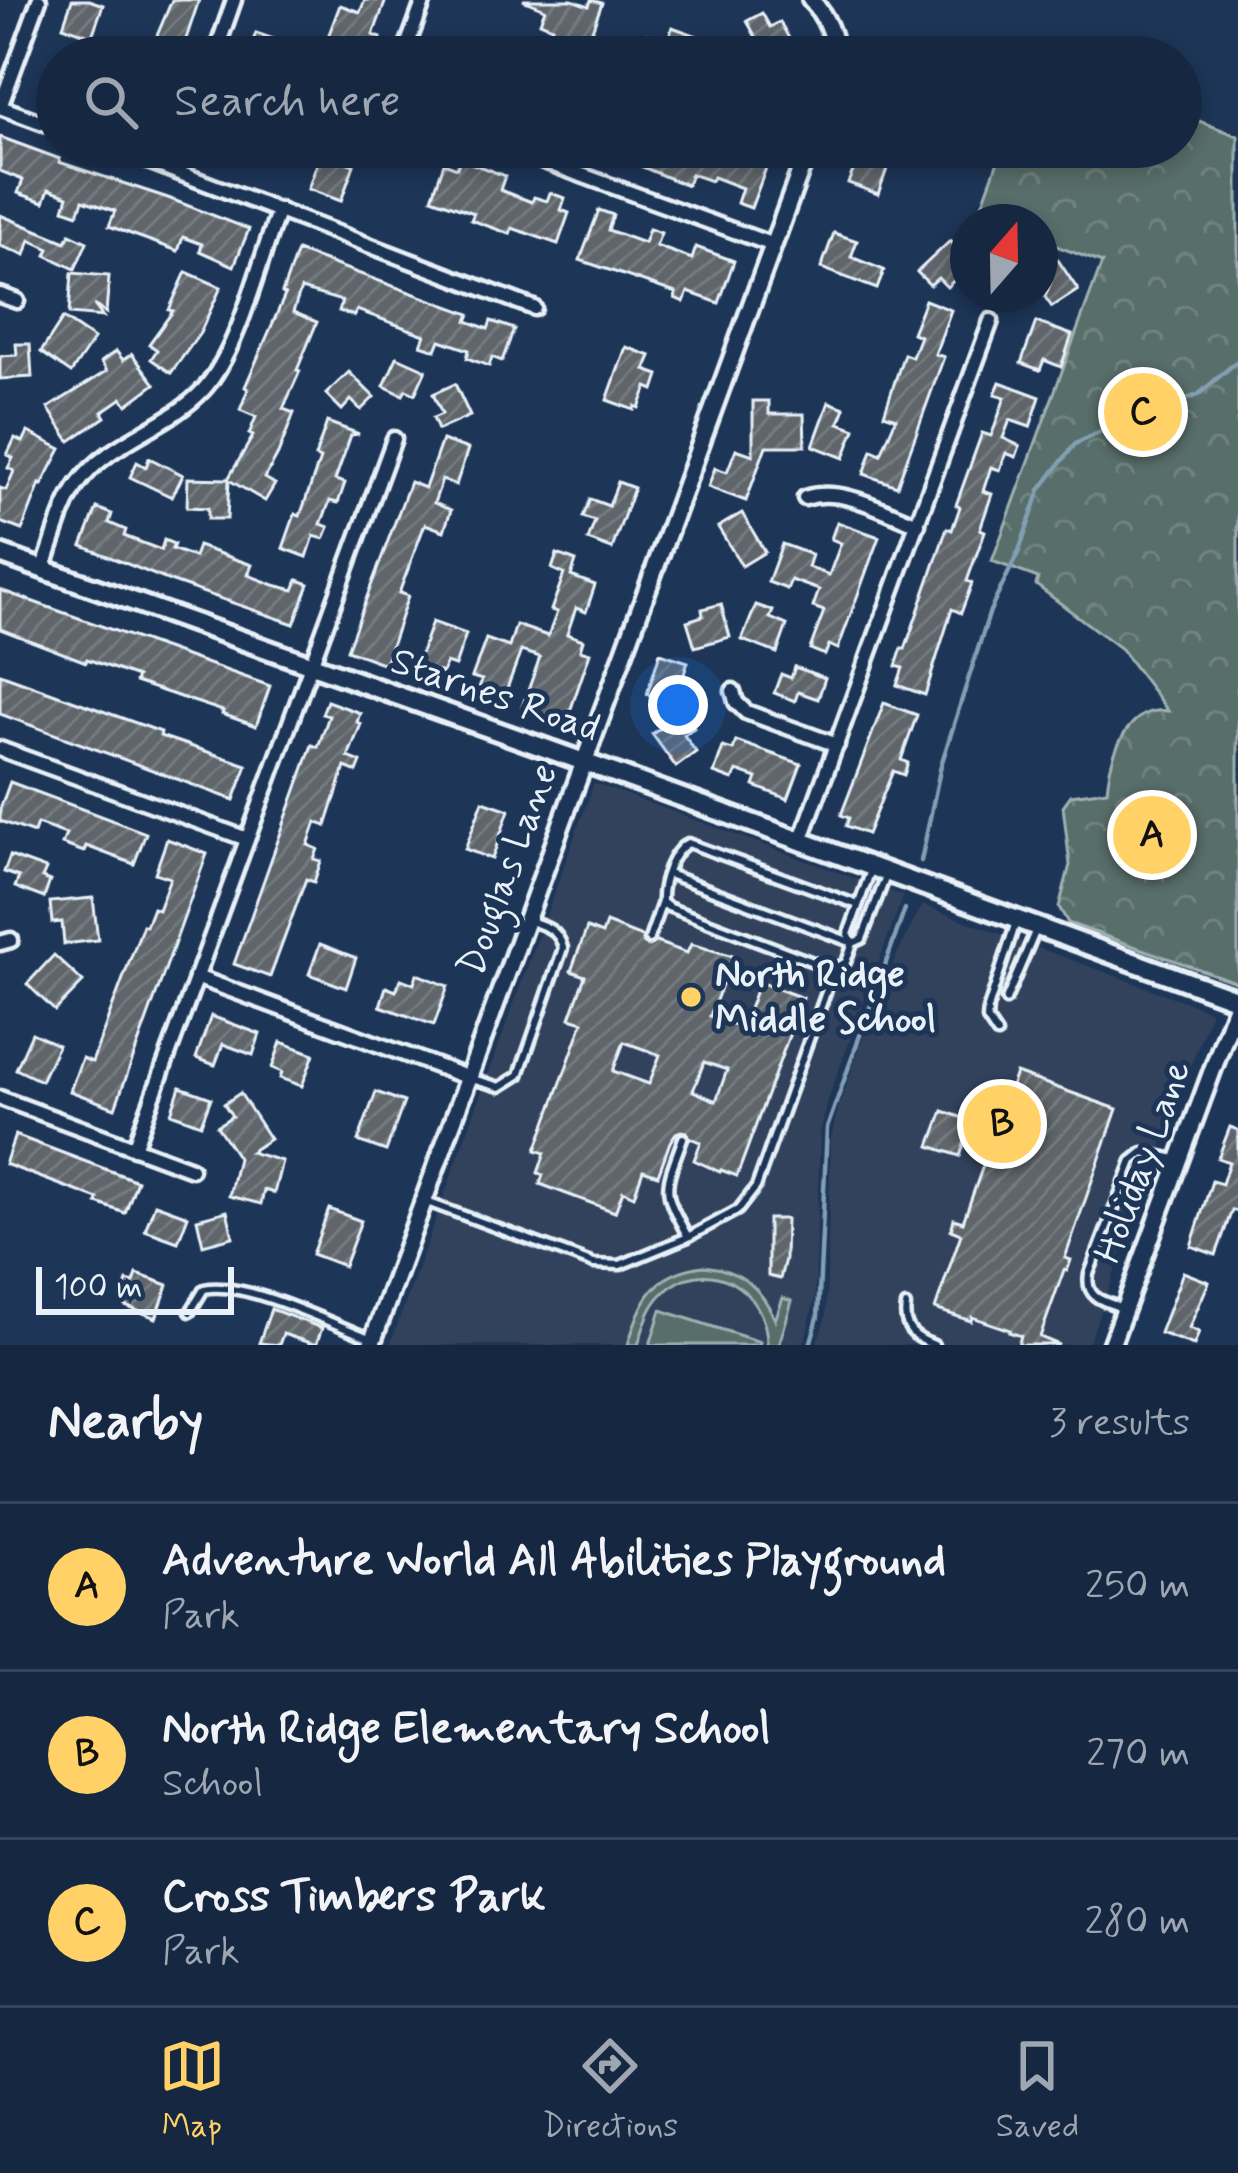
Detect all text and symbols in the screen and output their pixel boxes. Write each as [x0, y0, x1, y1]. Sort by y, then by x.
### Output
search box [36, 36, 1202, 168]
icon: search [78, 69, 144, 135]
text: Search here [174, 73, 401, 132]
north arrow [950, 204, 1058, 312]
pin: C [1104, 367, 1182, 457]
street label: Starnes Road [384, 636, 606, 756]
your location [648, 675, 708, 735]
street label: Douglas Lane [447, 757, 574, 984]
pin: A [1113, 790, 1191, 880]
place label: North Ridge Middle School [715, 950, 936, 1046]
marker: North Ridge Middle School [678, 984, 704, 1010]
street label: Holiday Lane [1084, 1054, 1204, 1270]
pin: B [963, 1079, 1041, 1169]
scale bar [36, 1261, 234, 1314]
text: 100 m [54, 1266, 143, 1310]
text: Nearby [48, 1390, 203, 1456]
text: 3 results [1049, 1398, 1190, 1449]
text: Adventure World All Abilities Playground [162, 1532, 946, 1591]
text: A [74, 1561, 100, 1612]
text: 250 m [1085, 1561, 1190, 1612]
text: Park [162, 1591, 240, 1642]
text: North Ridge Elementary School [162, 1700, 770, 1759]
text: B [75, 1729, 99, 1780]
text: 270 m [1086, 1729, 1190, 1780]
text: School [162, 1759, 263, 1810]
text: Cross Timbers Park [162, 1868, 546, 1927]
text: C [73, 1897, 101, 1948]
text: 280 m [1085, 1897, 1190, 1948]
text: Park [162, 1927, 240, 1978]
tab: Map [159, 2033, 225, 2149]
tab: Directions [542, 2033, 678, 2149]
tab: Saved [996, 2033, 1079, 2149]

